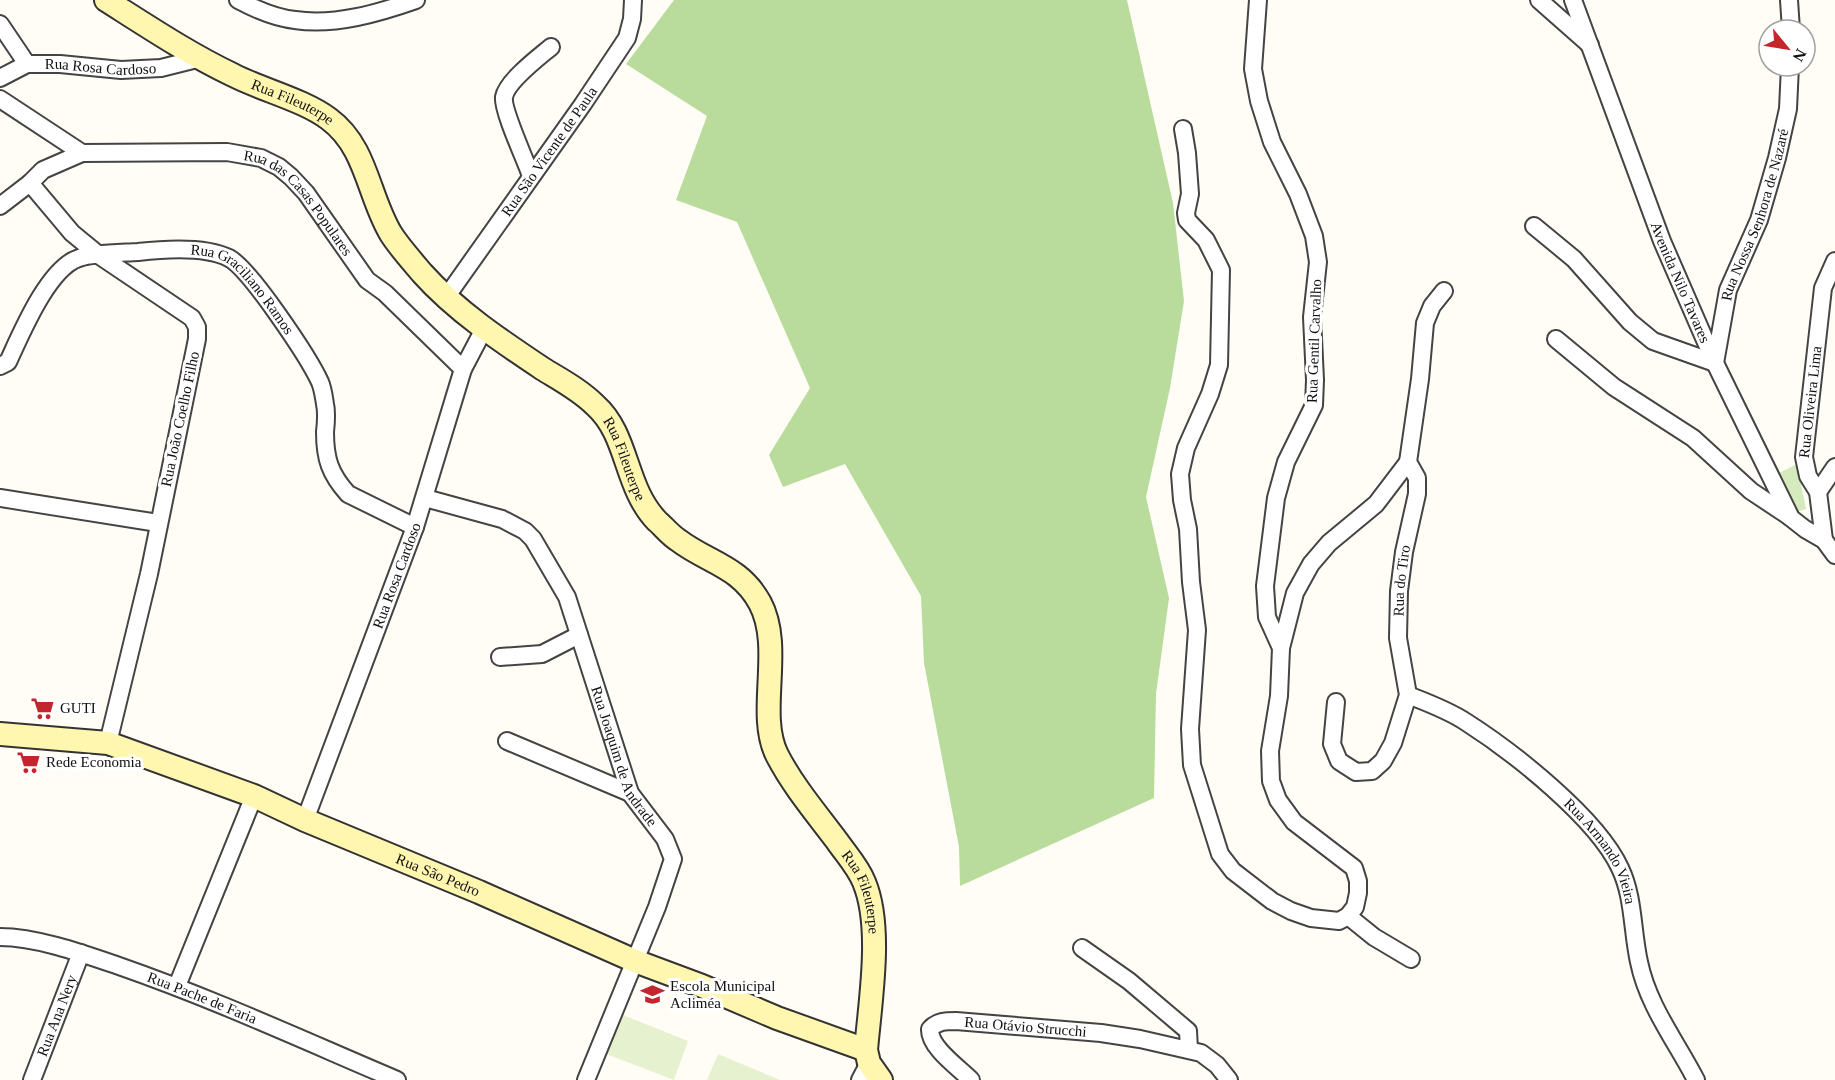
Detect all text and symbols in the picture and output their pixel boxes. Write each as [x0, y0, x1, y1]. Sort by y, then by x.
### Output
north arrow [1757, 18, 1817, 78]
text: N [1789, 46, 1810, 65]
street label: Rua Rosa Cardoso [45, 56, 157, 78]
street label: Rua Fileuterpe [249, 76, 337, 128]
street label: Rua São Vicente de Paula [498, 83, 600, 219]
street label: Rua Nossa Senhora de Nazaré [1718, 127, 1791, 302]
street label: Rua das Casas Populares [242, 147, 355, 259]
street label: Avenida Nilo Tavares [1648, 219, 1713, 345]
street label: Rua Graciliano Ramos [190, 242, 297, 337]
street label: Rua Gentil Carvalho [1304, 279, 1324, 403]
street label: Rua Oliveira Lima [1796, 345, 1824, 459]
street label: Rua João Coelho Filho [158, 350, 202, 488]
street label: Rua Fileuterpe [600, 414, 649, 504]
street label: Rua Rosa Cardoso [370, 521, 424, 631]
street label: Rua do Tiro [1390, 543, 1413, 617]
street label: Rua Joaquim de Andrade [588, 684, 660, 830]
supermarket icon: GUTI [29, 695, 55, 721]
place label: GUTI [60, 700, 96, 716]
supermarket icon: Rede Economia [15, 749, 41, 775]
place label: Rede Economia [46, 754, 142, 770]
street label: Rua Armando Vieira [1561, 795, 1639, 906]
street label: Rua Fileuterpe [839, 847, 882, 935]
street label: Rua São Pedro [394, 851, 482, 899]
street label: Rua Pache de Faria [145, 969, 260, 1027]
street label: Rua Ana Nery [34, 972, 80, 1059]
place label: Escola Municipal Acliméa [670, 978, 775, 1011]
school or university icon: Escola Municipal Acliméa [639, 982, 665, 1008]
street label: Rua Otávio Strucchi [964, 1014, 1087, 1040]

